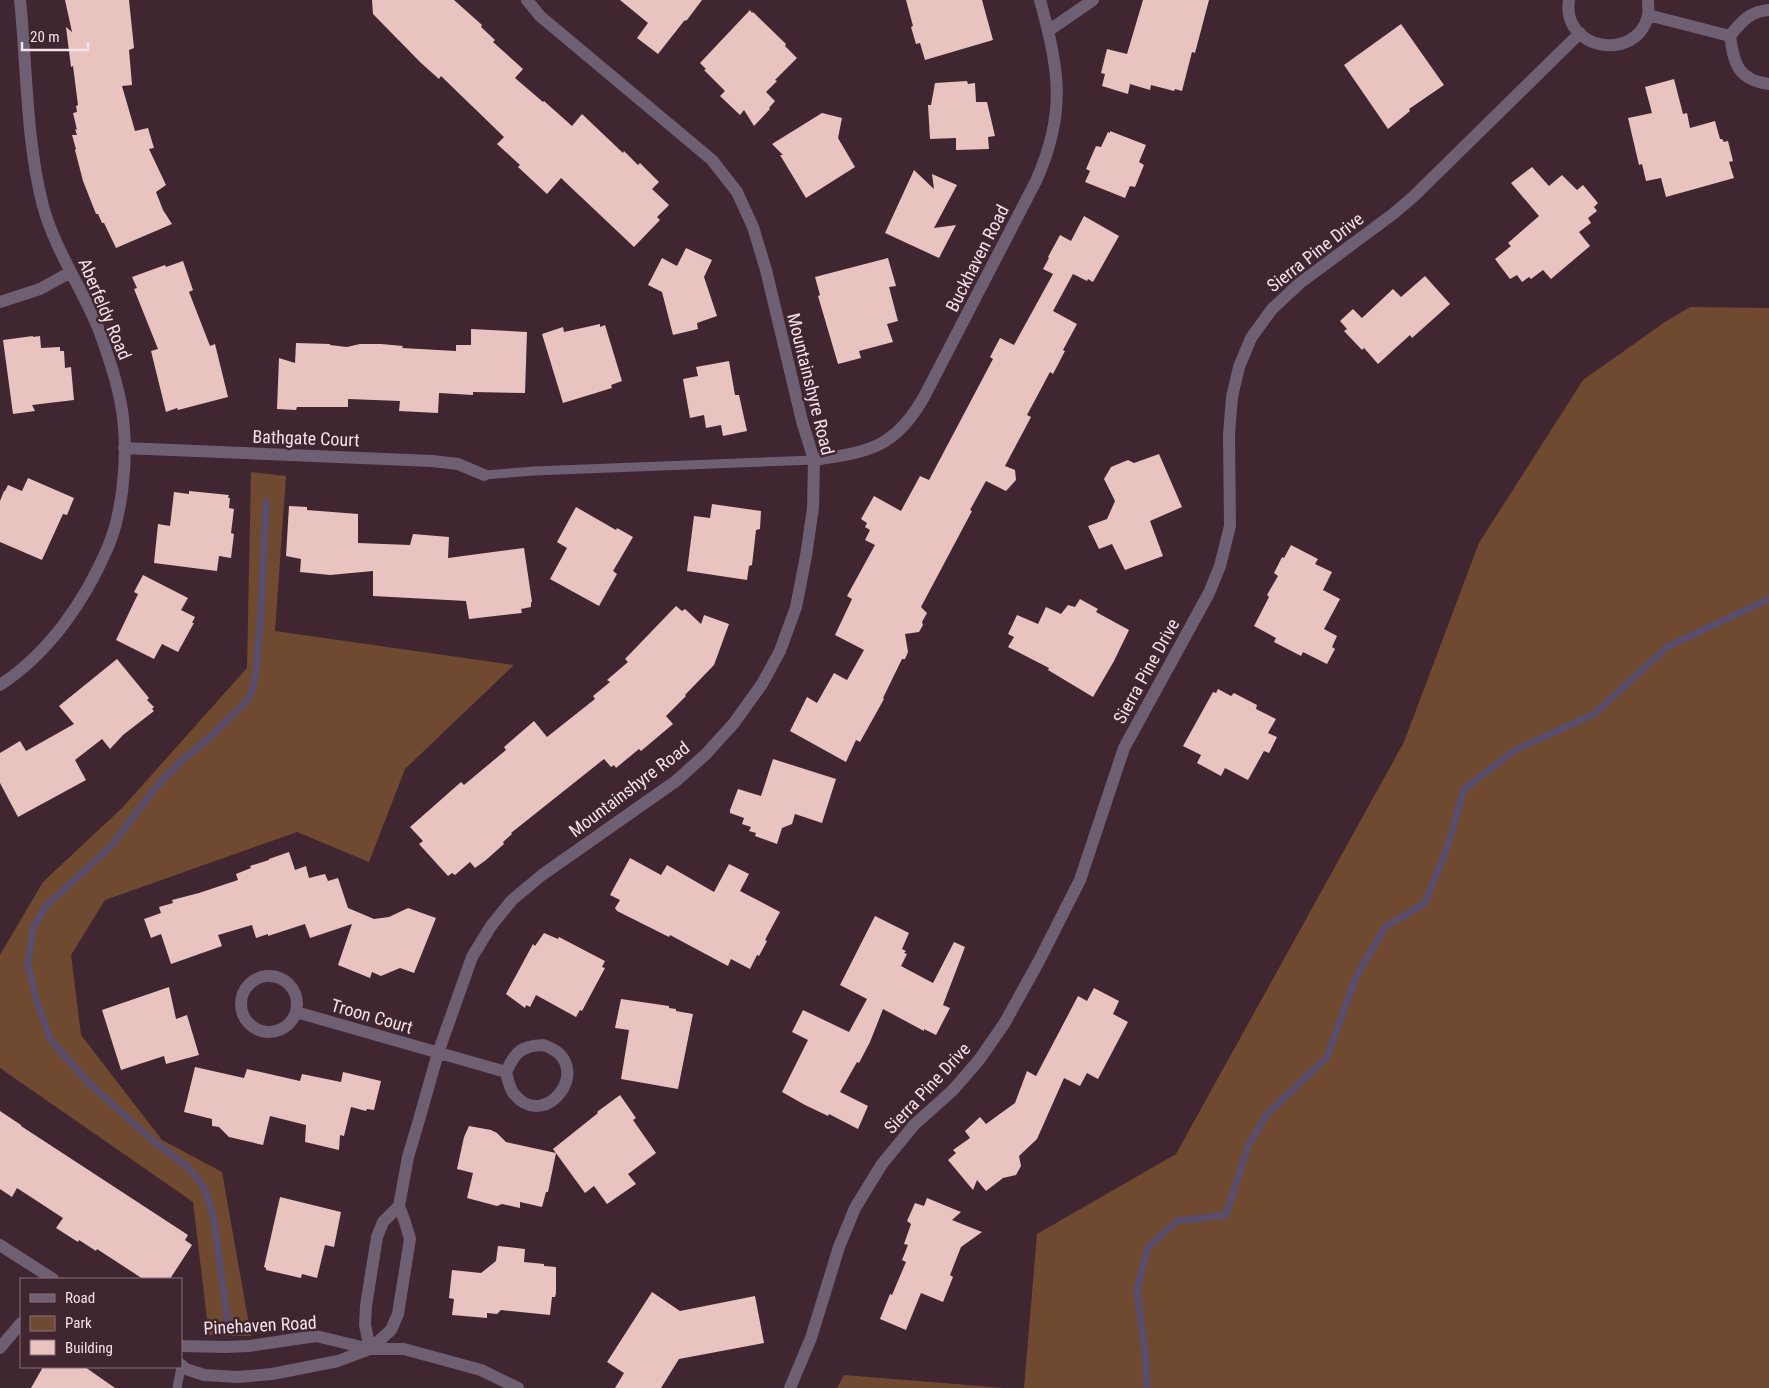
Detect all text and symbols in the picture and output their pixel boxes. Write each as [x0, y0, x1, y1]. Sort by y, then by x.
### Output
scale bar [22, 20, 89, 52]
text: 20 m [30, 28, 60, 46]
street label: Buckhaven Road [941, 201, 1013, 315]
street label: Sierra Pine Drive [1263, 208, 1367, 296]
street label: Aberfeldy Road [74, 255, 136, 363]
street label: Mountainshyre Road [783, 311, 839, 457]
street label: Bathgate Court [252, 426, 360, 450]
street label: Sierra Pine Drive [1109, 615, 1183, 727]
street label: Mountainshyre Road [565, 737, 693, 841]
street label: Troon Court [329, 994, 415, 1038]
street label: Sierra Pine Drive [880, 1038, 974, 1138]
legend [20, 1278, 182, 1368]
text: Road [65, 1289, 95, 1307]
street label: Pinehaven Road [203, 1312, 317, 1338]
text: Park [65, 1314, 92, 1332]
text: Building [65, 1339, 113, 1357]

